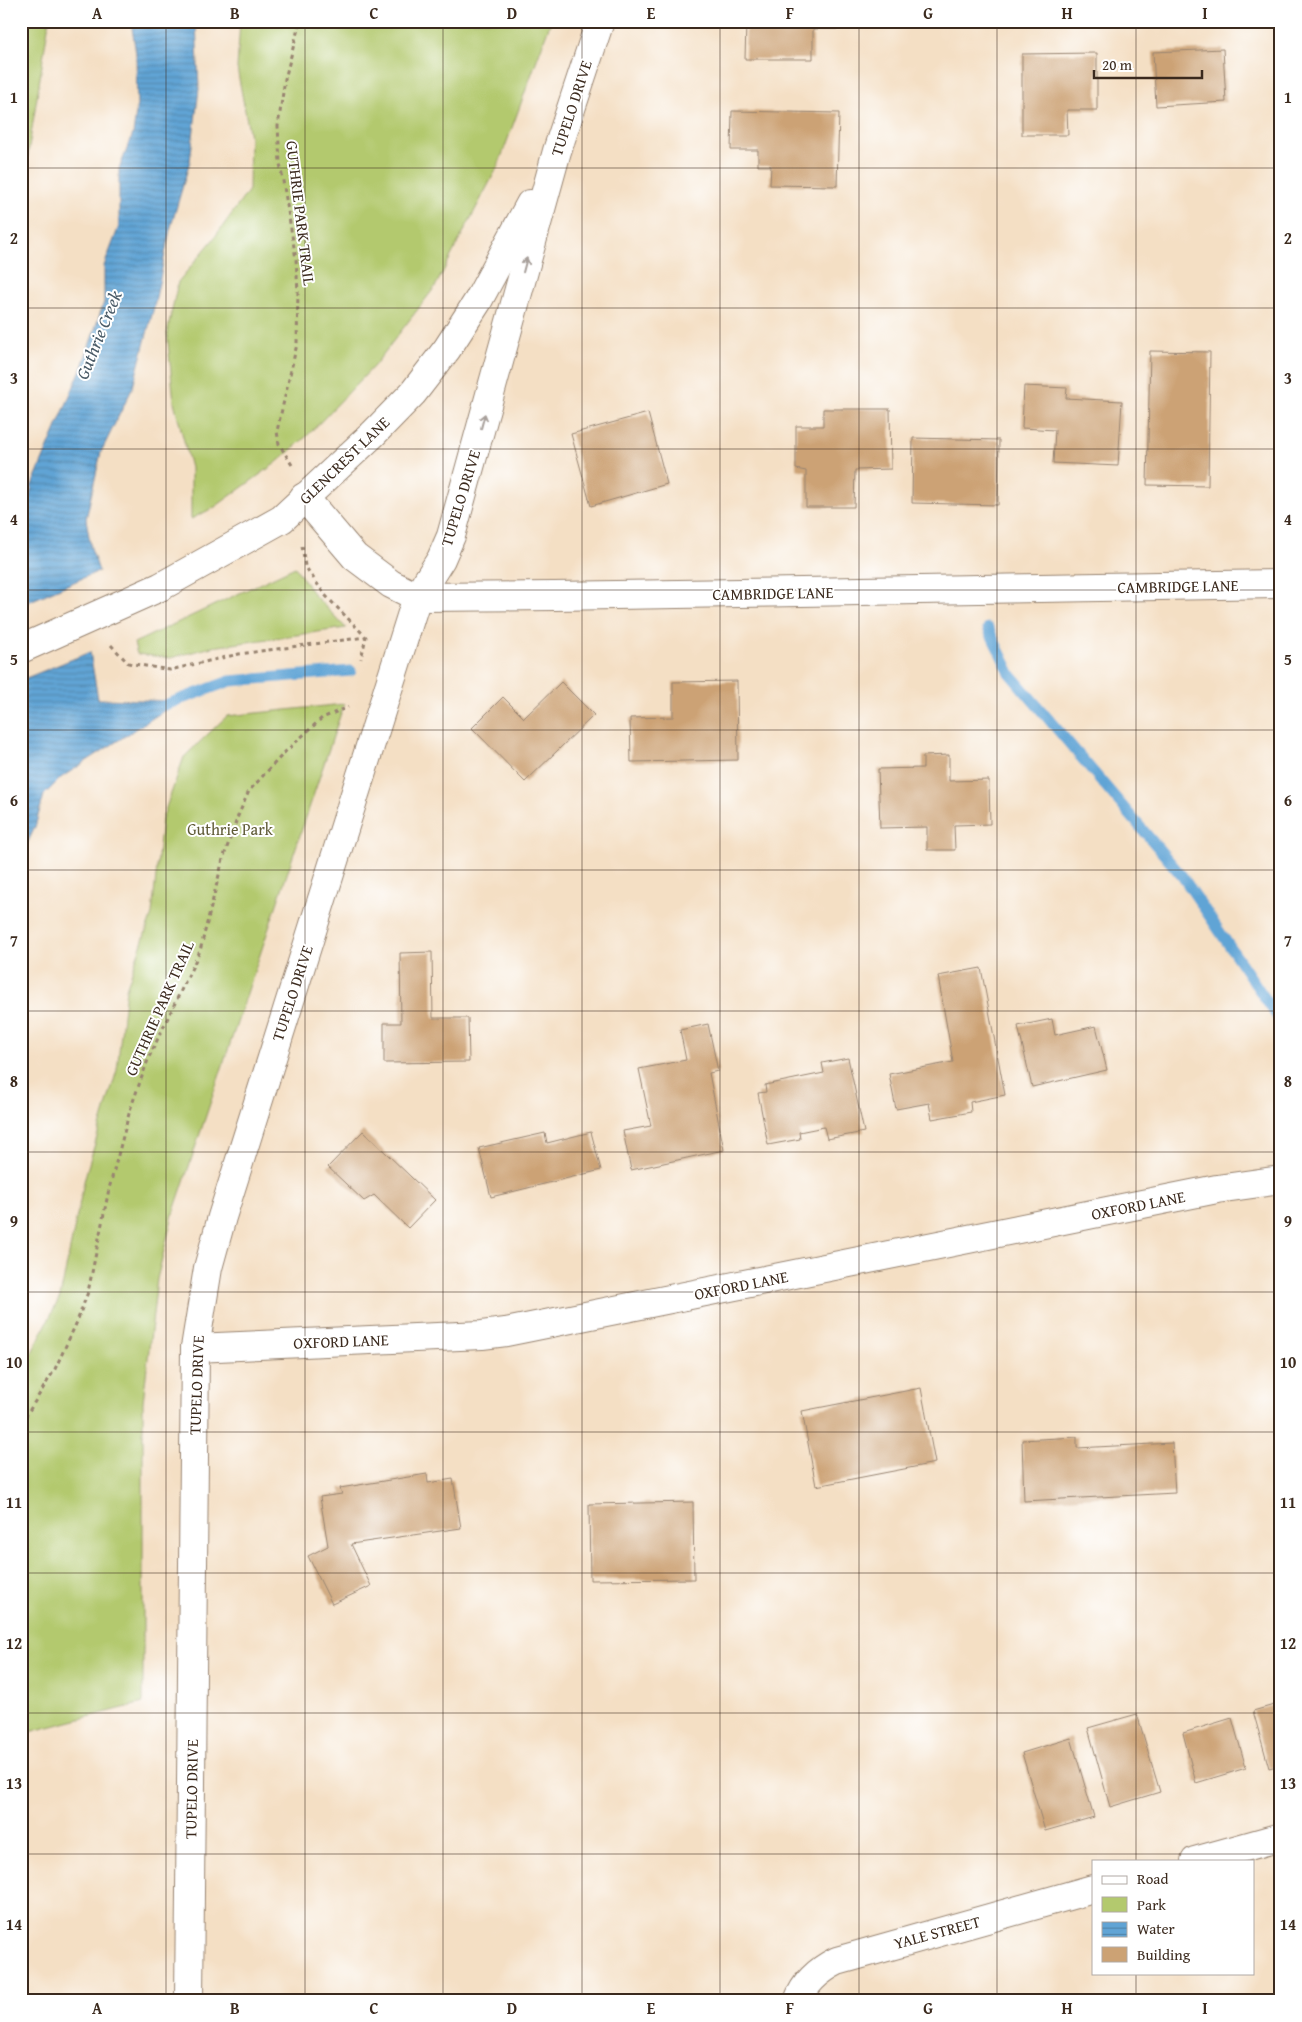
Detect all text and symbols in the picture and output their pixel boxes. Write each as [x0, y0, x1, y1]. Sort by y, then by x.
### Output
text: A [92, 1, 103, 25]
text: B [230, 1, 240, 25]
text: C [369, 1, 379, 25]
text: D [507, 1, 517, 25]
text: E [647, 1, 656, 25]
text: F [786, 1, 794, 25]
text: G [923, 1, 933, 25]
text: H [1061, 1, 1073, 25]
text: I [1202, 1, 1208, 25]
scale bar [1094, 48, 1202, 80]
text: 20 m [1102, 54, 1133, 75]
street label: TUPELO DRIVE [544, 57, 598, 159]
text: 1 [10, 85, 18, 109]
text: 1 [1284, 85, 1292, 109]
street label: GUTHRIE PARK TRAIL [280, 139, 322, 287]
text: 2 [10, 226, 18, 250]
text: 2 [1284, 226, 1292, 250]
one-way arrow [521, 257, 531, 273]
water label: Guthrie Creek [68, 286, 129, 383]
text: 3 [10, 366, 18, 390]
text: 3 [1284, 366, 1292, 390]
street label: GLENCREST LANE [293, 410, 395, 510]
one-way arrow [478, 414, 488, 430]
street label: TUPELO DRIVE [434, 447, 486, 549]
text: 4 [10, 507, 18, 531]
text: 4 [1284, 507, 1292, 531]
street label: CAMBRIDGE LANE [1117, 573, 1239, 599]
street label: CAMBRIDGE LANE [712, 580, 834, 606]
text: 5 [10, 647, 18, 671]
text: 5 [1284, 647, 1292, 671]
text: 6 [10, 788, 18, 812]
text: 6 [1284, 788, 1292, 812]
park label: Guthrie Park [187, 817, 274, 841]
text: 7 [10, 928, 18, 952]
text: 7 [1284, 928, 1292, 952]
street label: GUTHRIE PARK TRAIL [118, 936, 200, 1079]
street label: TUPELO DRIVE [265, 942, 319, 1044]
text: 8 [10, 1069, 18, 1093]
text: 8 [1284, 1069, 1292, 1093]
street label: OXFORD LANE [1089, 1184, 1187, 1226]
text: 9 [10, 1209, 18, 1233]
text: 9 [1284, 1209, 1292, 1233]
street label: OXFORD LANE [692, 1264, 790, 1306]
street label: OXFORD LANE [293, 1327, 389, 1355]
street label: TUPELO DRIVE [182, 1335, 210, 1435]
text: 10 [6, 1350, 22, 1374]
text: 10 [1280, 1350, 1296, 1374]
text: 11 [6, 1490, 22, 1514]
text: 11 [1280, 1490, 1296, 1514]
text: 12 [6, 1631, 22, 1655]
text: 12 [1280, 1631, 1296, 1655]
street label: TUPELO DRIVE [178, 1739, 204, 1839]
text: 13 [6, 1771, 22, 1795]
text: 13 [1280, 1771, 1296, 1795]
legend [1092, 1860, 1254, 1974]
text: Road [1137, 1868, 1168, 1889]
text: Park [1137, 1894, 1166, 1915]
street label: YALE STREET [891, 1909, 983, 1955]
text: 14 [6, 1912, 22, 1936]
text: 14 [1280, 1912, 1296, 1936]
text: Water [1137, 1918, 1175, 1939]
text: Building [1137, 1944, 1191, 1965]
text: A [92, 1996, 103, 2020]
text: B [230, 1996, 240, 2020]
text: C [369, 1996, 379, 2020]
text: D [507, 1996, 517, 2020]
text: E [647, 1996, 656, 2020]
text: F [786, 1996, 794, 2020]
text: G [923, 1996, 933, 2020]
text: H [1061, 1996, 1073, 2020]
text: I [1202, 1996, 1208, 2020]

